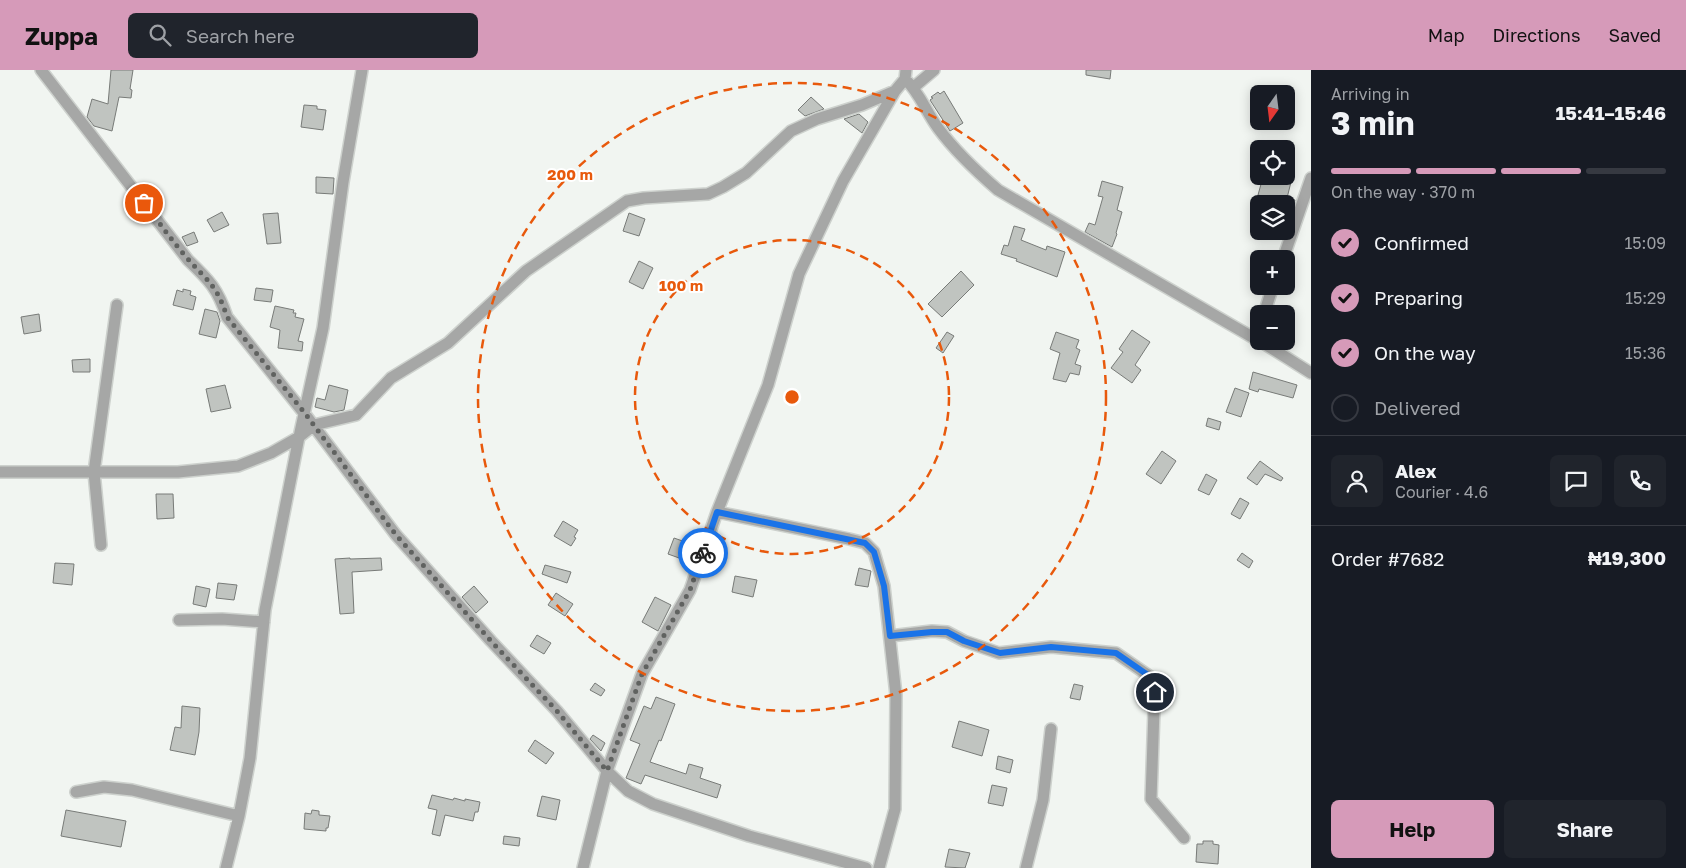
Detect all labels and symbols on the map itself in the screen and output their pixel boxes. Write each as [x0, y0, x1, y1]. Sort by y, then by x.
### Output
north arrow [1250, 85, 1295, 130]
text: 200 m [547, 165, 593, 183]
pin [123, 182, 165, 224]
text: 100 m [659, 276, 703, 294]
centre of rings [783, 388, 801, 406]
courier [678, 528, 728, 578]
pin [1134, 671, 1176, 713]

